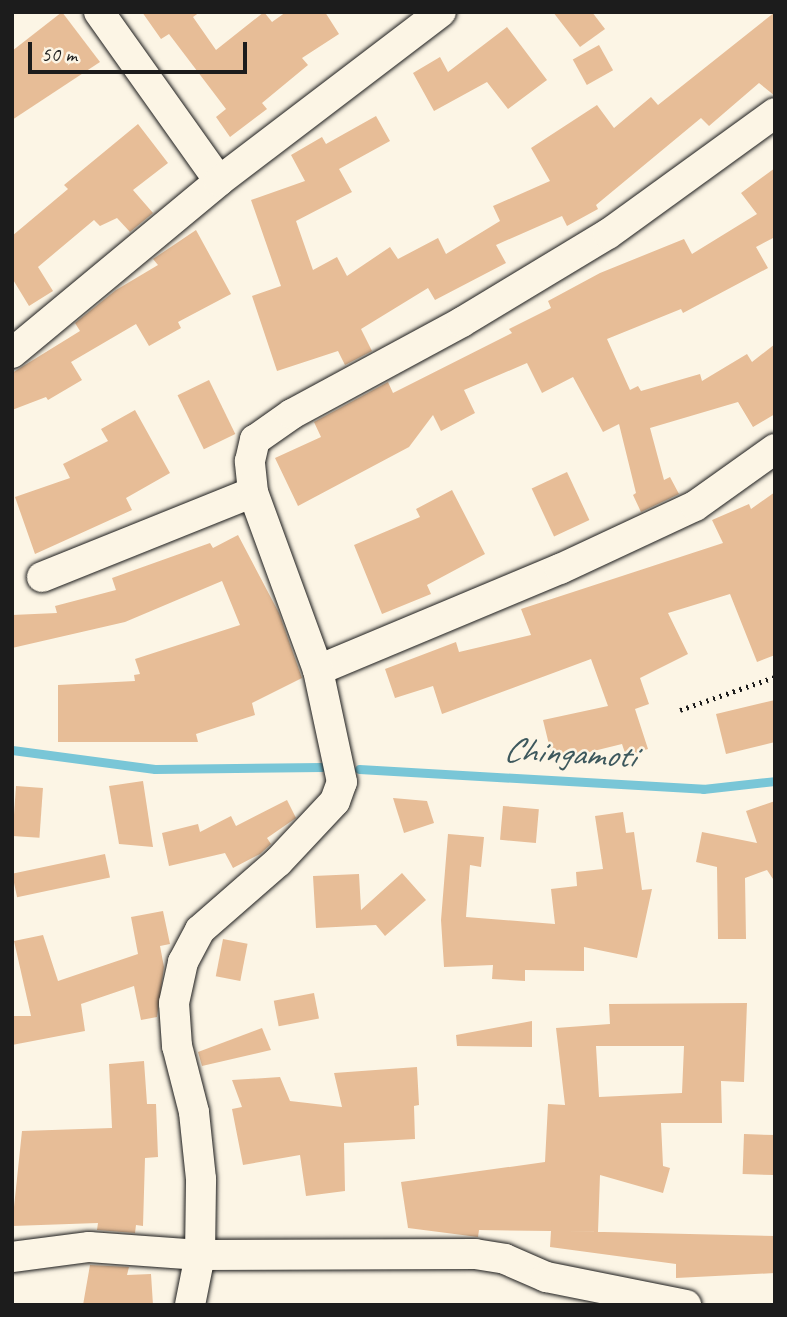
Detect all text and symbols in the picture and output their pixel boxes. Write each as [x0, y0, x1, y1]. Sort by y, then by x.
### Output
scale bar [32, 28, 250, 72]
text: 50 m [41, 41, 77, 67]
water label: Chingamoti [502, 729, 636, 777]

